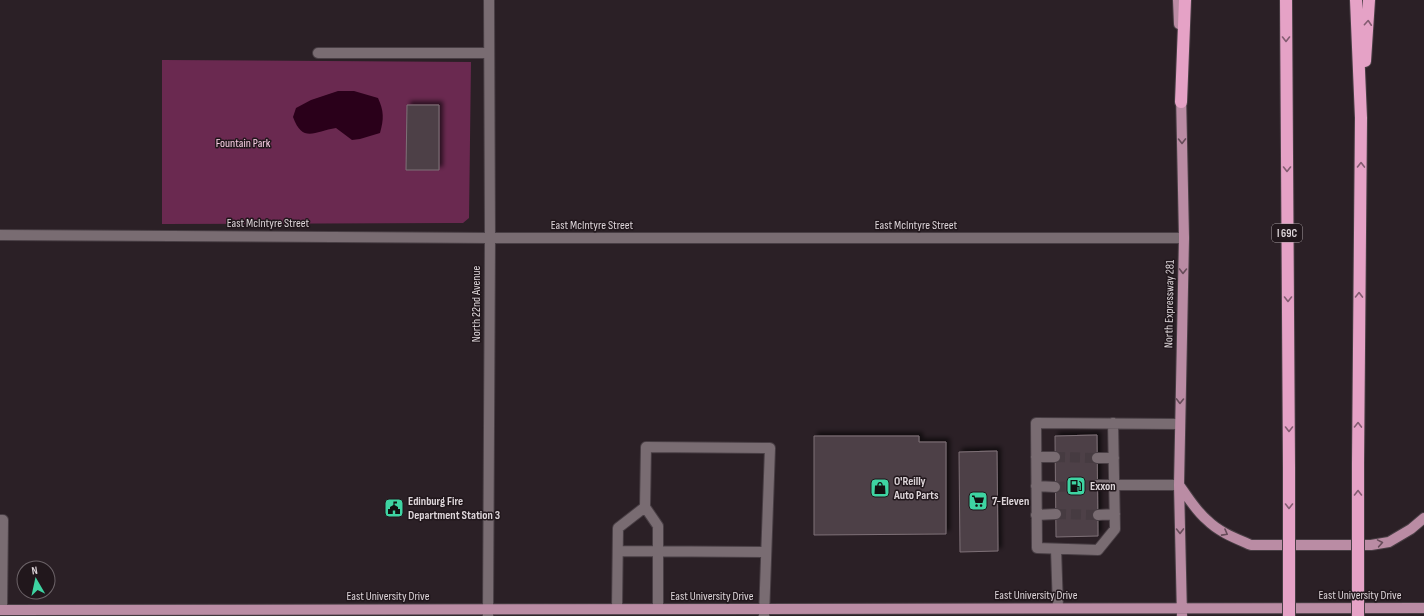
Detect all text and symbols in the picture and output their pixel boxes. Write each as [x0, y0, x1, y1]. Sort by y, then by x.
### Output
one-way arrow [1363, 20, 1372, 26]
one-way arrow [1282, 36, 1290, 42]
park label: Fountain Park [216, 136, 271, 151]
one-way arrow [1177, 138, 1186, 144]
one-way arrow [1357, 162, 1365, 168]
one-way arrow [1283, 166, 1291, 172]
street label: East McIntyre Street [227, 216, 310, 231]
street label: East McIntyre Street [551, 218, 634, 233]
street label: East McIntyre Street [875, 218, 958, 233]
road number: I 69C [1272, 224, 1302, 242]
street label: North Expressway 281 [1161, 259, 1178, 348]
street label: North 22nd Avenue [469, 265, 484, 342]
one-way arrow [1179, 268, 1187, 274]
one-way arrow [1355, 292, 1364, 298]
one-way arrow [1284, 296, 1292, 302]
one-way arrow [1176, 398, 1185, 404]
one-way arrow [1354, 422, 1362, 428]
one-way arrow [1285, 426, 1293, 432]
place label: O'Reilly Auto Parts [893, 474, 939, 503]
fuel station icon: Exxon [1065, 475, 1087, 497]
shop icon: O'Reilly Auto Parts [869, 477, 891, 499]
place label: Exxon [1090, 479, 1116, 494]
supermarket icon: 7-Eleven [967, 490, 989, 512]
one-way arrow [1354, 490, 1362, 496]
place label: Edinburg Fire Department Station 3 [408, 494, 500, 523]
place label: 7-Eleven [992, 494, 1029, 509]
public building icon: Edinburg Fire Department Station 3 [383, 497, 405, 519]
one-way arrow [1285, 503, 1293, 509]
one-way arrow [1176, 528, 1184, 534]
one-way arrow [1221, 529, 1228, 536]
one-way arrow [1377, 539, 1384, 548]
north arrow [16, 560, 56, 600]
text: N [31, 564, 39, 577]
street label: East University Drive [995, 588, 1078, 603]
street label: East University Drive [1319, 588, 1402, 603]
street label: East University Drive [347, 589, 430, 604]
street label: East University Drive [671, 589, 754, 604]

